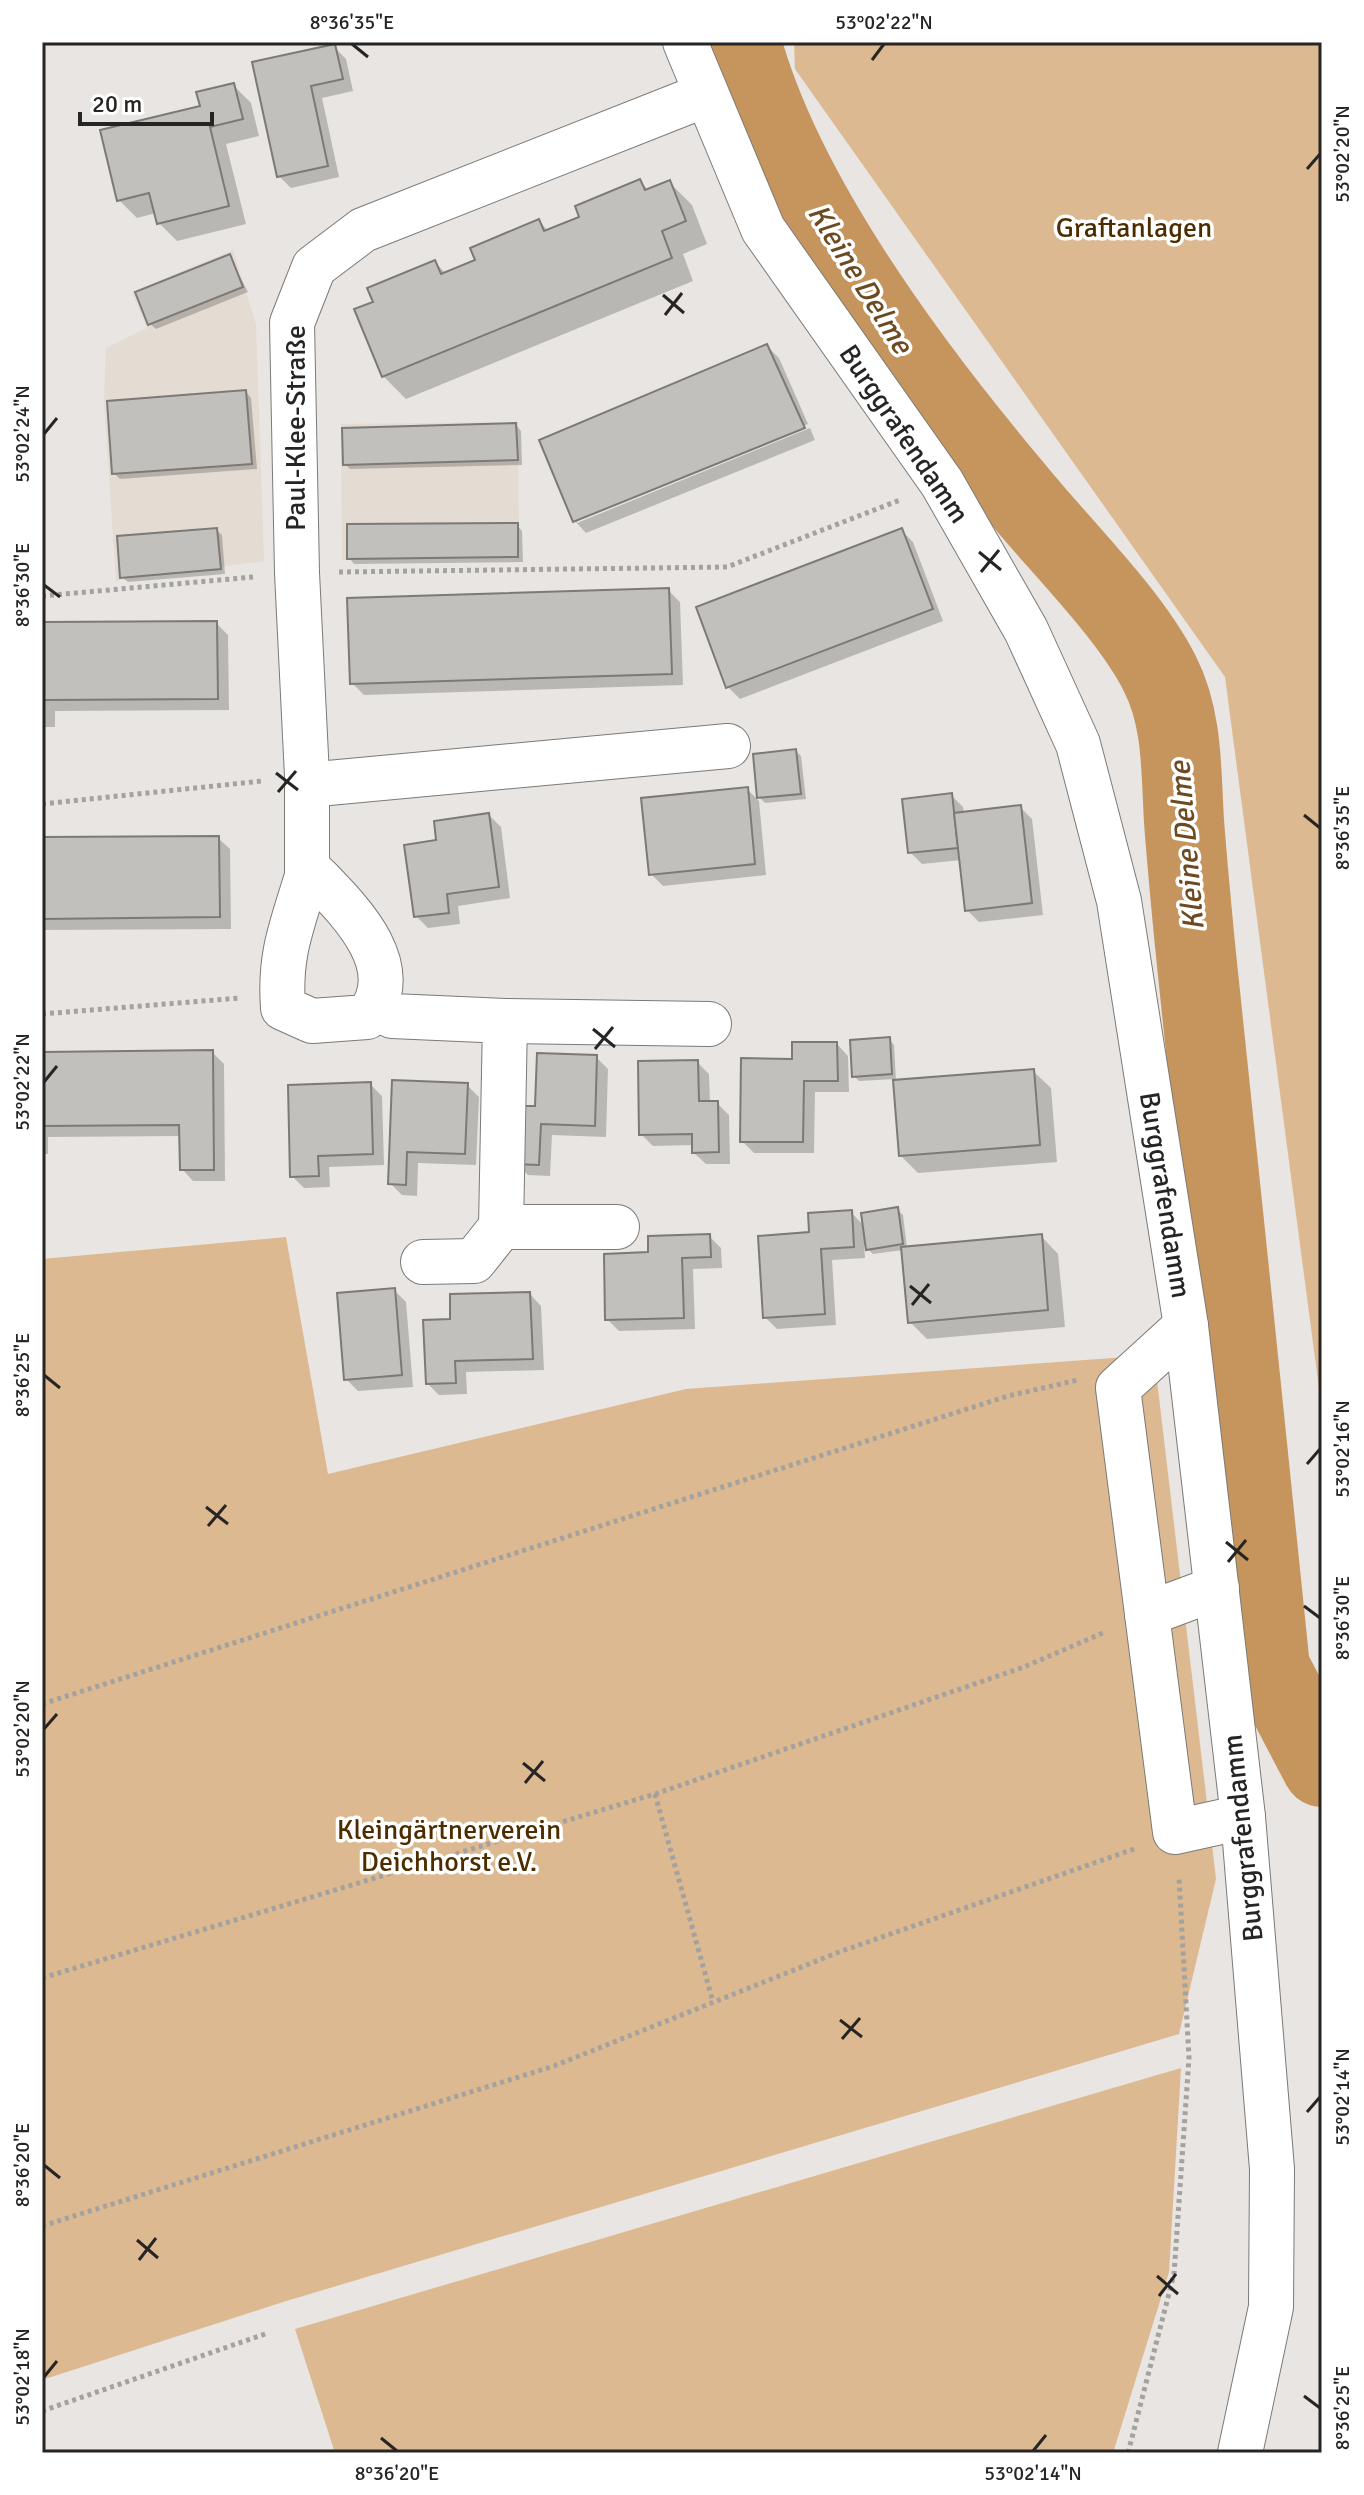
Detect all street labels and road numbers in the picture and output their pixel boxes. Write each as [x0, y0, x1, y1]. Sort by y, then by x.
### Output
street label: Paul-Klee-Straße [279, 325, 313, 531]
street label: Burggrafendamm [832, 338, 976, 530]
street label: Burggrafendamm [1132, 1089, 1198, 1301]
street label: Burggrafendamm [1215, 1733, 1271, 1943]

